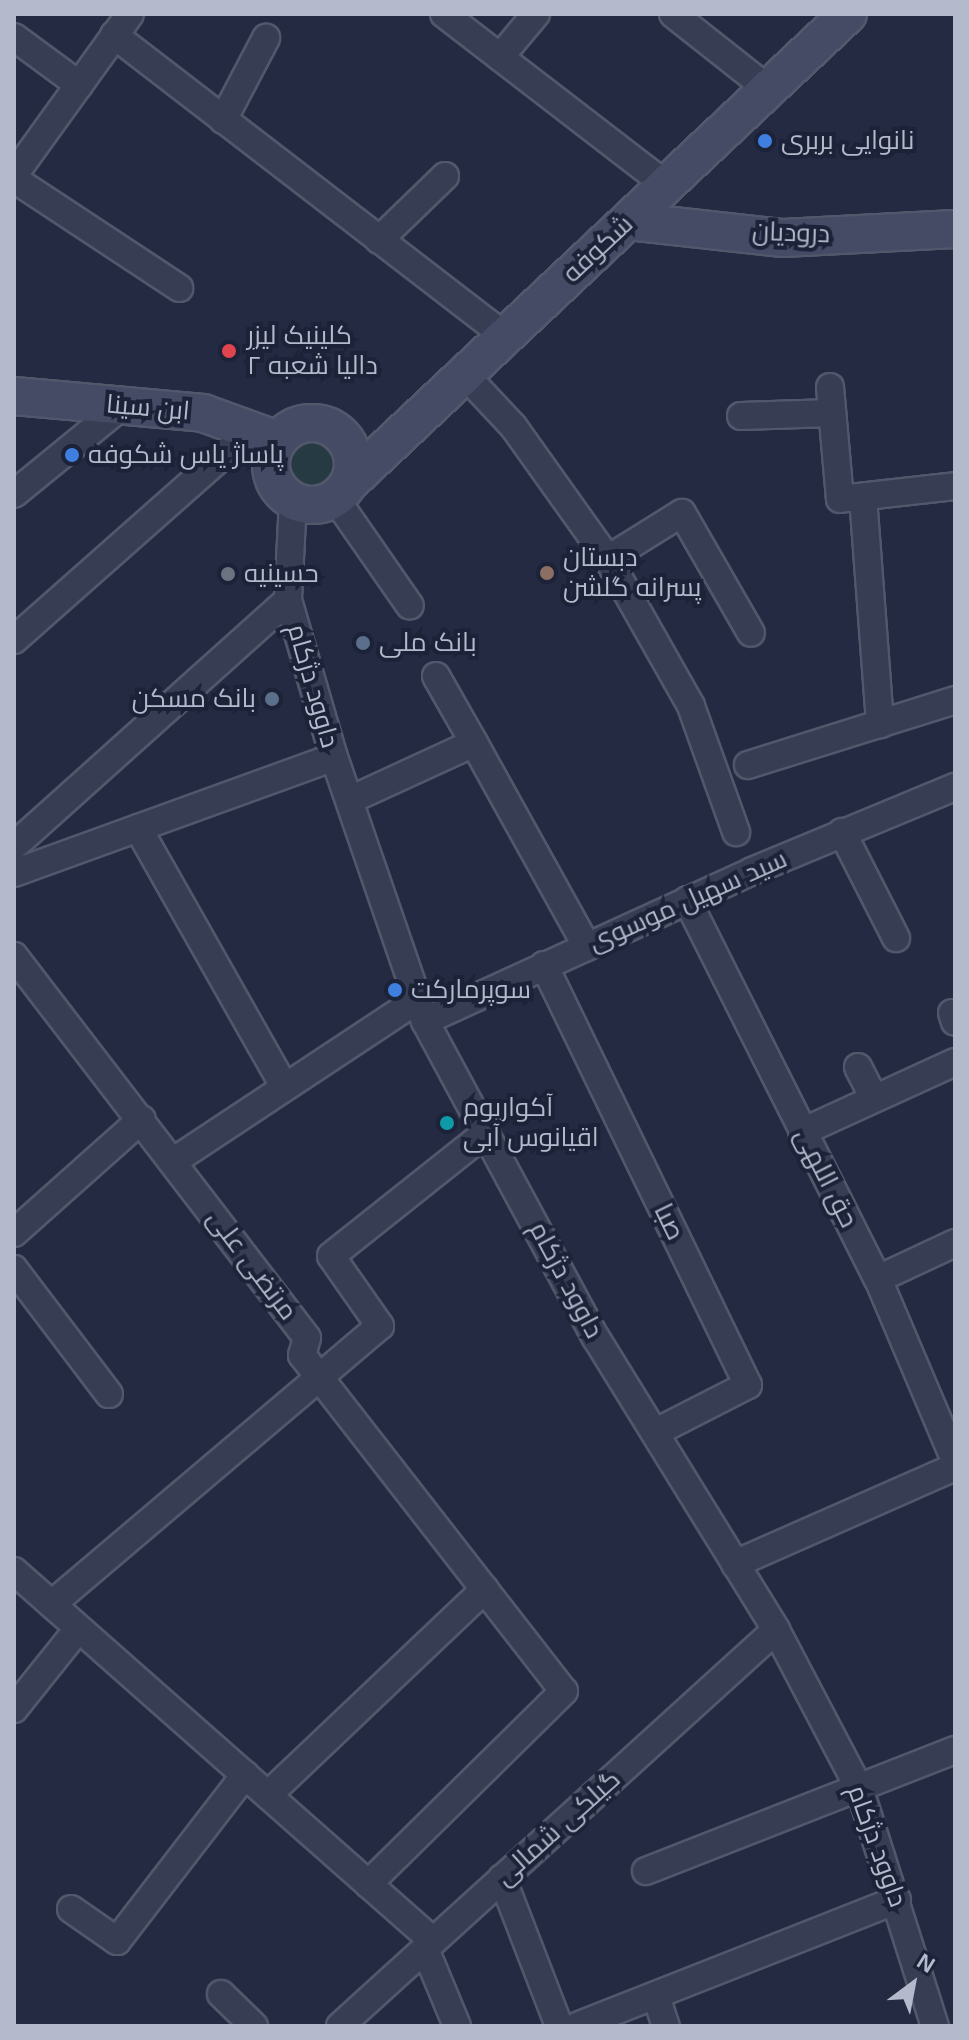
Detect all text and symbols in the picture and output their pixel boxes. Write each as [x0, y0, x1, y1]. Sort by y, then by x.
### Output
place label: نانوایی بربری [781, 125, 915, 157]
marker: نانوایی بربری [756, 132, 774, 150]
street label: شکوفه [556, 209, 640, 289]
street label: درودیان [751, 216, 831, 250]
place label: کلینیک لیزر دالیا شعبه ۲ [247, 320, 378, 382]
marker: کلینیک لیزر دالیا شعبه ۲ [218, 340, 240, 362]
street label: ابن سینا [105, 389, 191, 427]
place label: پاساژ یاس شکوفه [88, 439, 284, 471]
marker: پاساژ یاس شکوفه [63, 446, 81, 464]
place label: دبستان پسرانه گلشن [563, 542, 701, 604]
place label: حسینیه [244, 558, 319, 590]
marker: دبستان پسرانه گلشن [538, 564, 556, 582]
marker: حسینیه [219, 565, 237, 583]
street label: داوود دژکام [280, 621, 346, 751]
place label: بانک ملی [379, 627, 477, 659]
marker: بانک ملی [354, 634, 372, 652]
place label: بانک مسکن [132, 683, 256, 715]
marker: بانک مسکن [263, 690, 281, 708]
street label: سید سهیل موسوی [584, 843, 792, 959]
place label: سوپرمارکت [411, 974, 531, 1006]
marker: سوپرمارکت [386, 981, 404, 999]
place label: آکواریوم اقیانوس آبی [463, 1092, 599, 1154]
marker: آکواریوم اقیانوس آبی [438, 1114, 456, 1132]
street label: حق اللهی [788, 1123, 864, 1233]
street label: صبا [647, 1199, 691, 1245]
street label: مرتضی علی [200, 1204, 304, 1326]
street label: داوود دژکام [522, 1216, 610, 1344]
street label: گيلکی شمالی [489, 1764, 627, 1892]
street label: داوود دژکام [841, 1781, 913, 1911]
north arrow [873, 1944, 953, 2024]
text: N [913, 1948, 939, 1978]

